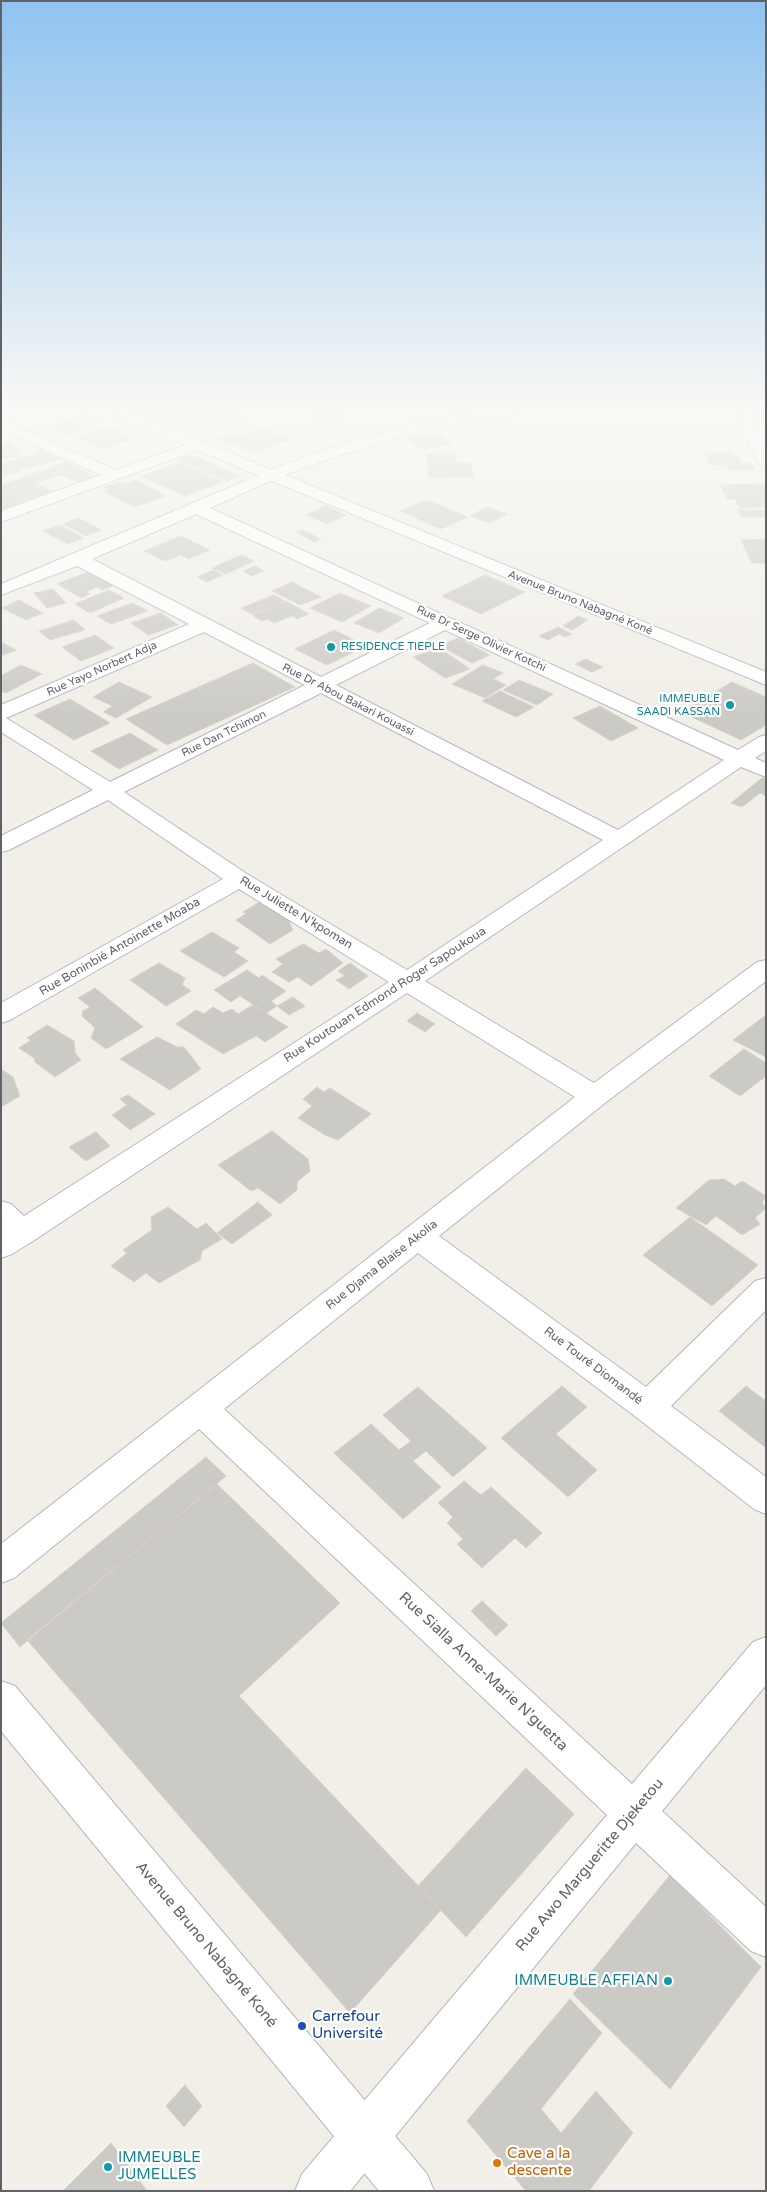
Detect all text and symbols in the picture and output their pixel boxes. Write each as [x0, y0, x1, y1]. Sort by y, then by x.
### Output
street label: Avenue Bruno Nabagné Koné [506, 568, 654, 638]
street label: Rue Dr Serge Olivier Kotchi [414, 603, 548, 675]
street label: Rue Yayo Norbert Adja [45, 639, 159, 699]
place label: RESIDENCE TIEPLE [341, 640, 445, 654]
marker: RESIDENCE TIEPLE [325, 641, 337, 653]
street label: Rue Dr Abou Bakari Kouassi [280, 661, 416, 739]
place label: IMMEUBLE SAADI KASSAN [637, 692, 720, 718]
marker: IMMEUBLE SAADI KASSAN [724, 699, 736, 711]
street label: Rue Dan Tchimon [180, 708, 268, 760]
street label: Rue Juliette N'kpoman [237, 874, 355, 952]
street label: Rue Boninbié Antoinette Moaba [37, 895, 203, 999]
street label: Rue Koutouan Edmond Roger Sapoukoua [281, 924, 489, 1066]
street label: Rue Djama Blaise Akolia [323, 1217, 441, 1313]
street label: Rue Touré Diomandé [541, 1324, 645, 1408]
street label: Rue Sialla Anne-Marie N'guetta [395, 1589, 571, 1755]
street label: Rue Awo Margueritte Djeketou [512, 1775, 668, 1955]
street label: Avenue Bruno Nabagné Koné [131, 1858, 281, 2032]
place label: IMMEUBLE AFFIAN [514, 1972, 658, 1990]
marker: IMMEUBLE AFFIAN [662, 1975, 674, 1987]
place label: Carrefour Université [312, 2008, 383, 2043]
marker: Carrefour Université [296, 2020, 308, 2032]
place label: Cave a la descente [507, 2145, 572, 2180]
place label: IMMEUBLE JUMELLES [118, 2149, 201, 2184]
marker: Cave a la descente [491, 2157, 503, 2169]
marker: IMMEUBLE JUMELLES [102, 2161, 114, 2173]

